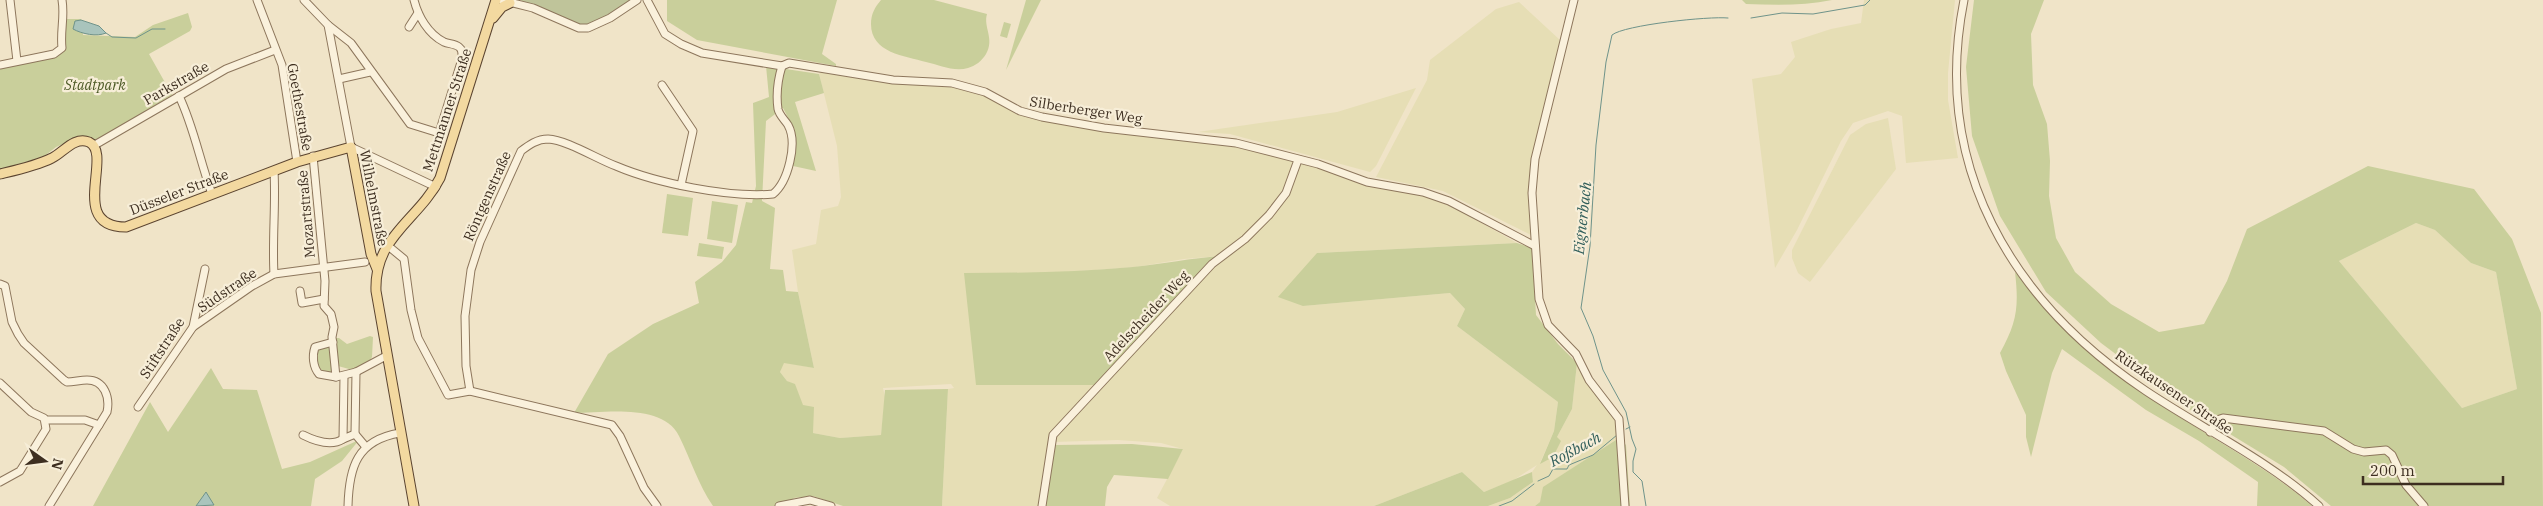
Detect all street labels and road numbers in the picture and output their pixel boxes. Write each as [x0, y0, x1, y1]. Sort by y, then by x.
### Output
street label: Mettmanner Straße [419, 46, 475, 174]
street label: Parkstraße [140, 57, 212, 109]
street label: Goethestraße [283, 62, 317, 152]
street label: Silberberger Weg [1028, 92, 1144, 128]
street label: Wilhelmstraße [356, 148, 392, 248]
street label: Röntgenstraße [459, 148, 515, 244]
street label: Düsseler Straße [127, 165, 231, 219]
street label: Mozartstraße [293, 169, 319, 259]
street label: Südstraße [194, 264, 260, 316]
street label: Adelscheider Weg [1099, 266, 1193, 365]
street label: Stiftstraße [136, 314, 188, 382]
street label: Rützkausener Straße [2112, 346, 2236, 438]

